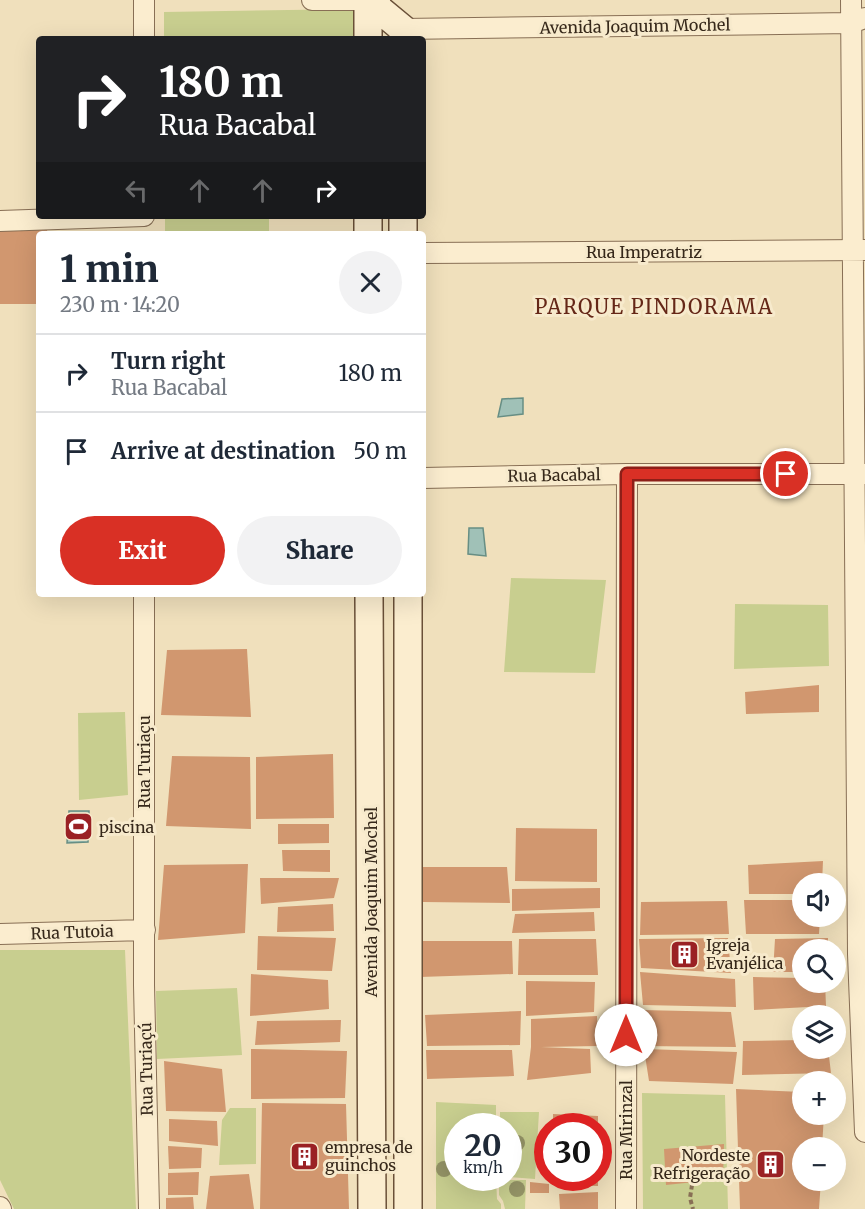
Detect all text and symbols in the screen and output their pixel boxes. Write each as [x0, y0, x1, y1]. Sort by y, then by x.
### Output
street label: Avenida Joaquim Mochel [539, 14, 730, 38]
text: 180 m [159, 56, 283, 108]
icon: right [60, 60, 138, 138]
text: Rua Bacabal [159, 108, 316, 142]
icon: left [120, 174, 153, 207]
icon: ahead [183, 174, 216, 207]
icon: ahead [246, 174, 279, 207]
icon: right [309, 174, 342, 207]
street label: Rua Imperatriz [586, 242, 702, 262]
text: 1 min [60, 247, 159, 292]
button: close [339, 251, 402, 314]
text: 230 m · 14:20 [60, 292, 180, 317]
district label: PARQUE PINDORAMA [535, 294, 773, 319]
text: Turn right [111, 347, 225, 375]
icon: right [60, 357, 93, 390]
text: 180 m [338, 359, 402, 387]
text: Rua Bacabal [111, 375, 227, 400]
icon: arrive [60, 435, 93, 468]
text: Arrive at destination [111, 437, 335, 465]
text: 50 m [353, 437, 407, 465]
pin [760, 448, 811, 499]
icon: arrive [769, 457, 802, 490]
street label: Rua Bacabal [507, 464, 601, 486]
button: Exit [60, 516, 225, 585]
button: Share [237, 516, 402, 585]
street label: Rua Turiaçu [134, 715, 154, 809]
street label: Avenida Joaquim Mochel [361, 807, 381, 998]
sports icon: piscina [62, 811, 94, 843]
place label: piscina [99, 817, 155, 837]
map controls [792, 873, 846, 1191]
button: sound [792, 873, 846, 927]
street label: Rua Tutoia [30, 921, 114, 943]
place label: Igreja Evanjélica [706, 935, 784, 973]
building icon: Igreja Evanjélica [669, 938, 701, 970]
button: search [792, 939, 846, 993]
position arrow [594, 1003, 658, 1067]
button: layers [792, 1005, 846, 1059]
street label: Rua Turiaçú [135, 1022, 157, 1116]
button: + [792, 1071, 846, 1125]
street label: Rua Mirinzal [616, 1080, 636, 1180]
speed limit sign: 30 [534, 1113, 612, 1191]
text: 20 [464, 1126, 502, 1164]
place label: empresa de guinchos [325, 1137, 413, 1175]
button: − [792, 1137, 846, 1191]
building icon: empresa de guinchos [288, 1140, 320, 1172]
place label: Nordeste Refrigeração [653, 1145, 750, 1183]
building icon: Nordeste Refrigeração [755, 1148, 787, 1180]
text: km/h [463, 1158, 503, 1177]

